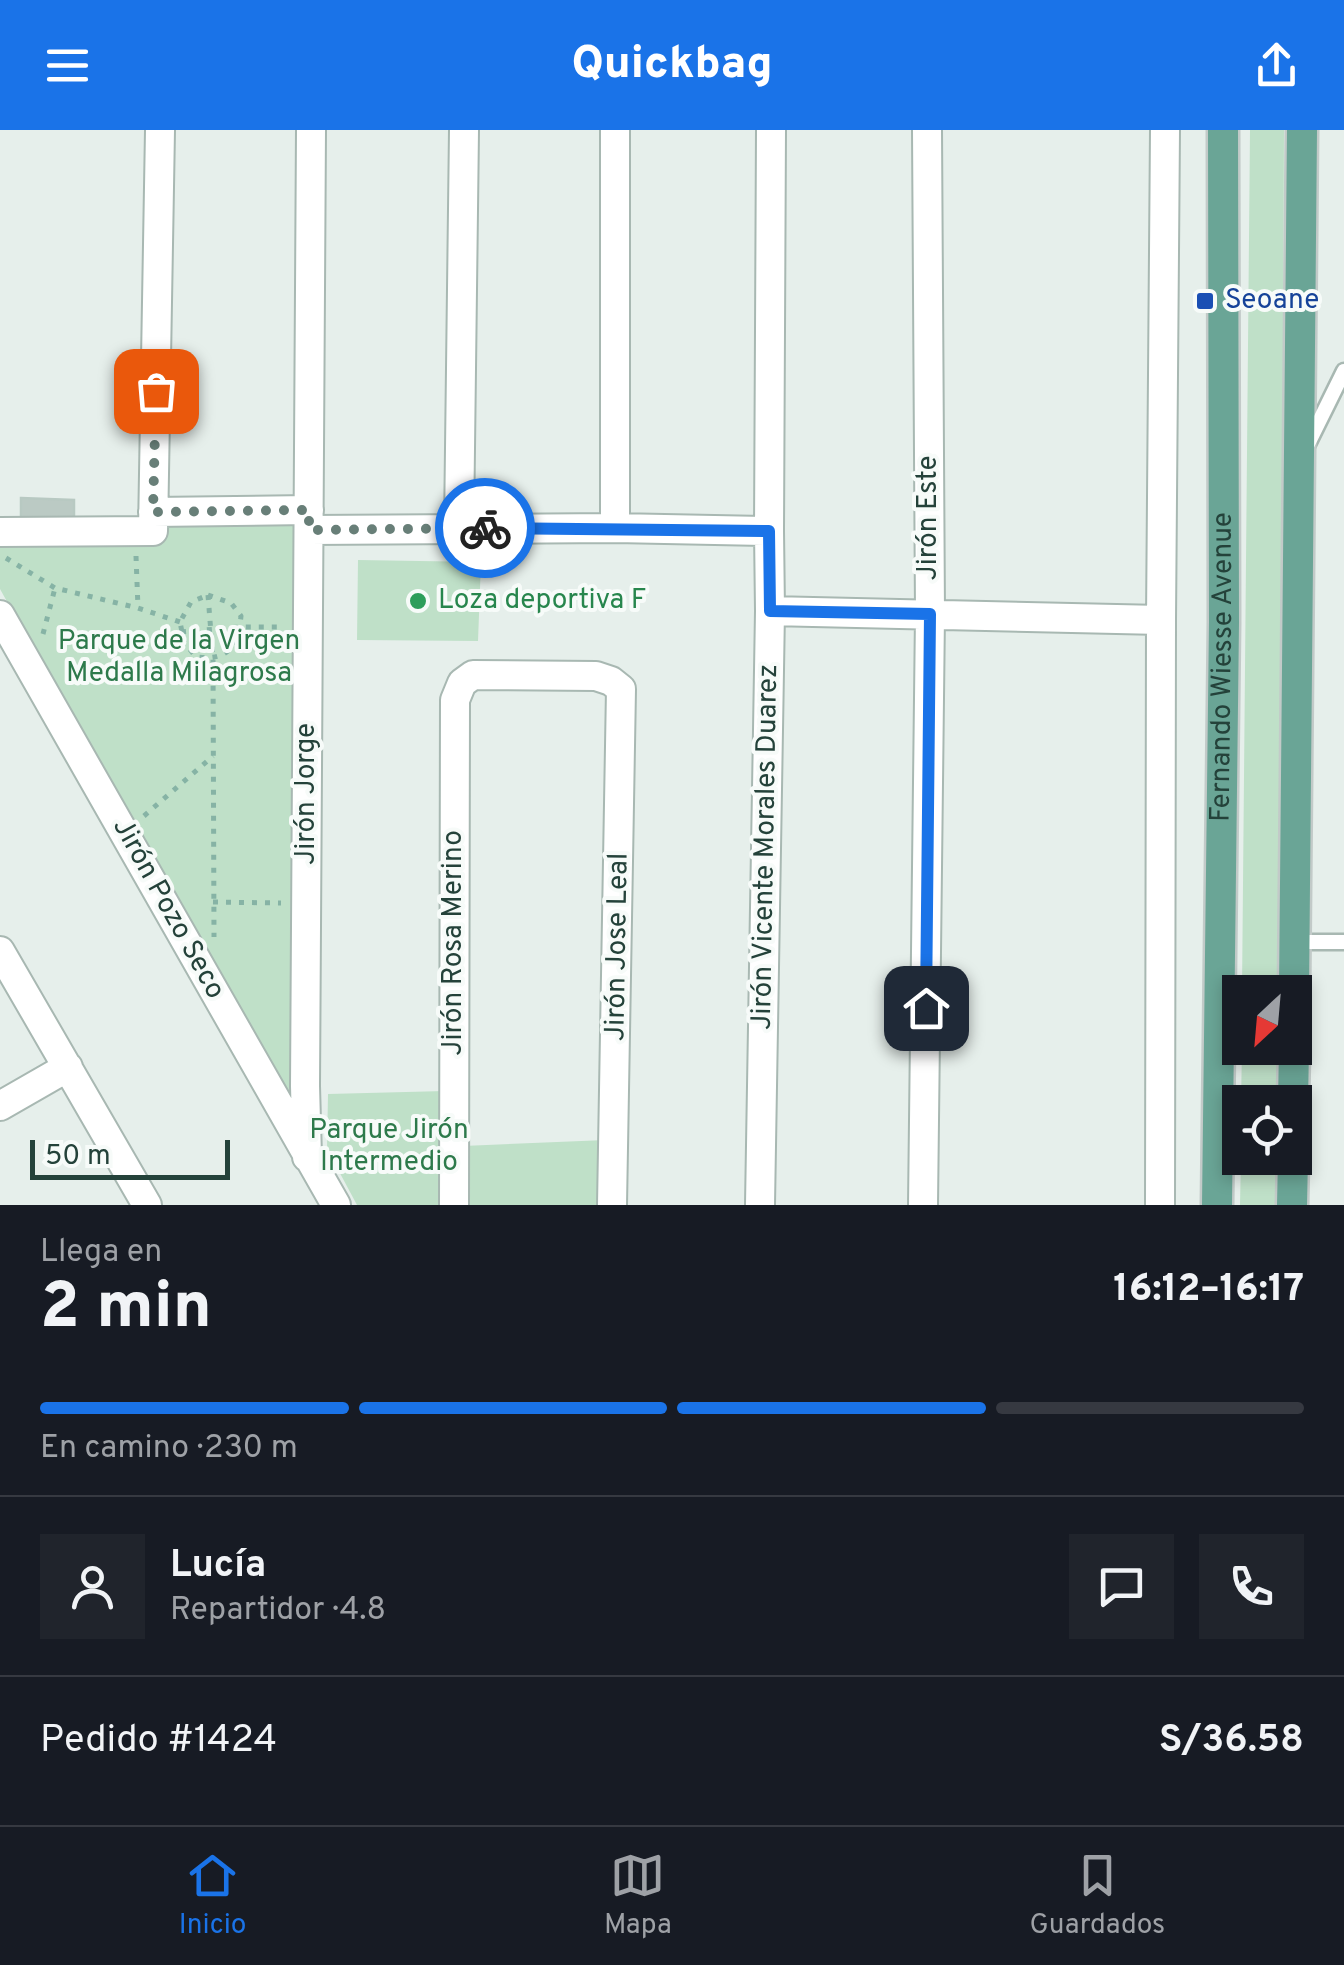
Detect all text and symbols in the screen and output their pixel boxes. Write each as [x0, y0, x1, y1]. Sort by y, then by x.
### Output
text: Quickbag [571, 37, 773, 94]
icon: menu [40, 38, 95, 93]
icon: share [1249, 38, 1304, 93]
place label: Seoane [1225, 283, 1319, 319]
marker: Seoane [1194, 290, 1216, 312]
pin [114, 349, 199, 434]
icon: bag [129, 364, 184, 419]
street label: Jirón Este [911, 455, 947, 581]
courier [435, 478, 535, 578]
icon: bike [458, 501, 513, 556]
street label: Fernando Wiesse Avenue [1204, 512, 1242, 822]
place label: Loza deportiva F [438, 583, 647, 619]
marker: Loza deportiva F [407, 590, 429, 612]
park label: Parque de la Virgen Medalla Milagrosa [58, 624, 300, 692]
street label: Jirón Vicente Morales Duarez [745, 664, 787, 1030]
street label: Jirón Jorge [289, 723, 325, 865]
street label: Jirón Pozo Seco [103, 812, 233, 1006]
street label: Jirón Rosa Merino [436, 830, 472, 1056]
street label: Jirón Jose Leal [598, 853, 638, 1041]
pin [884, 966, 969, 1051]
north arrow [1222, 975, 1312, 1065]
map controls [1222, 975, 1312, 1175]
icon: home [899, 981, 954, 1036]
button: locate [1222, 1085, 1312, 1175]
park label: Parque Jirón Intermedio [309, 1113, 469, 1181]
scale bar [30, 1135, 230, 1180]
text: 50 m [45, 1139, 111, 1175]
text: Llega en [40, 1233, 162, 1273]
text: 16:12–16:17 [1113, 1266, 1304, 1315]
text: 2 min [40, 1269, 212, 1351]
text: En camino · 230 m [40, 1429, 298, 1469]
button: person [40, 1534, 145, 1639]
button: chat [1069, 1534, 1174, 1639]
button: phone [1199, 1534, 1304, 1639]
text: Lucía [170, 1542, 266, 1591]
text: Repartidor · 4.8 [170, 1591, 386, 1631]
text: Pedido #1424 [40, 1717, 277, 1766]
text: S/36.58 [1159, 1717, 1304, 1766]
tab: Inicio [179, 1848, 246, 1944]
tab: Mapa [604, 1848, 672, 1944]
tab: Guardados [1030, 1848, 1165, 1944]

